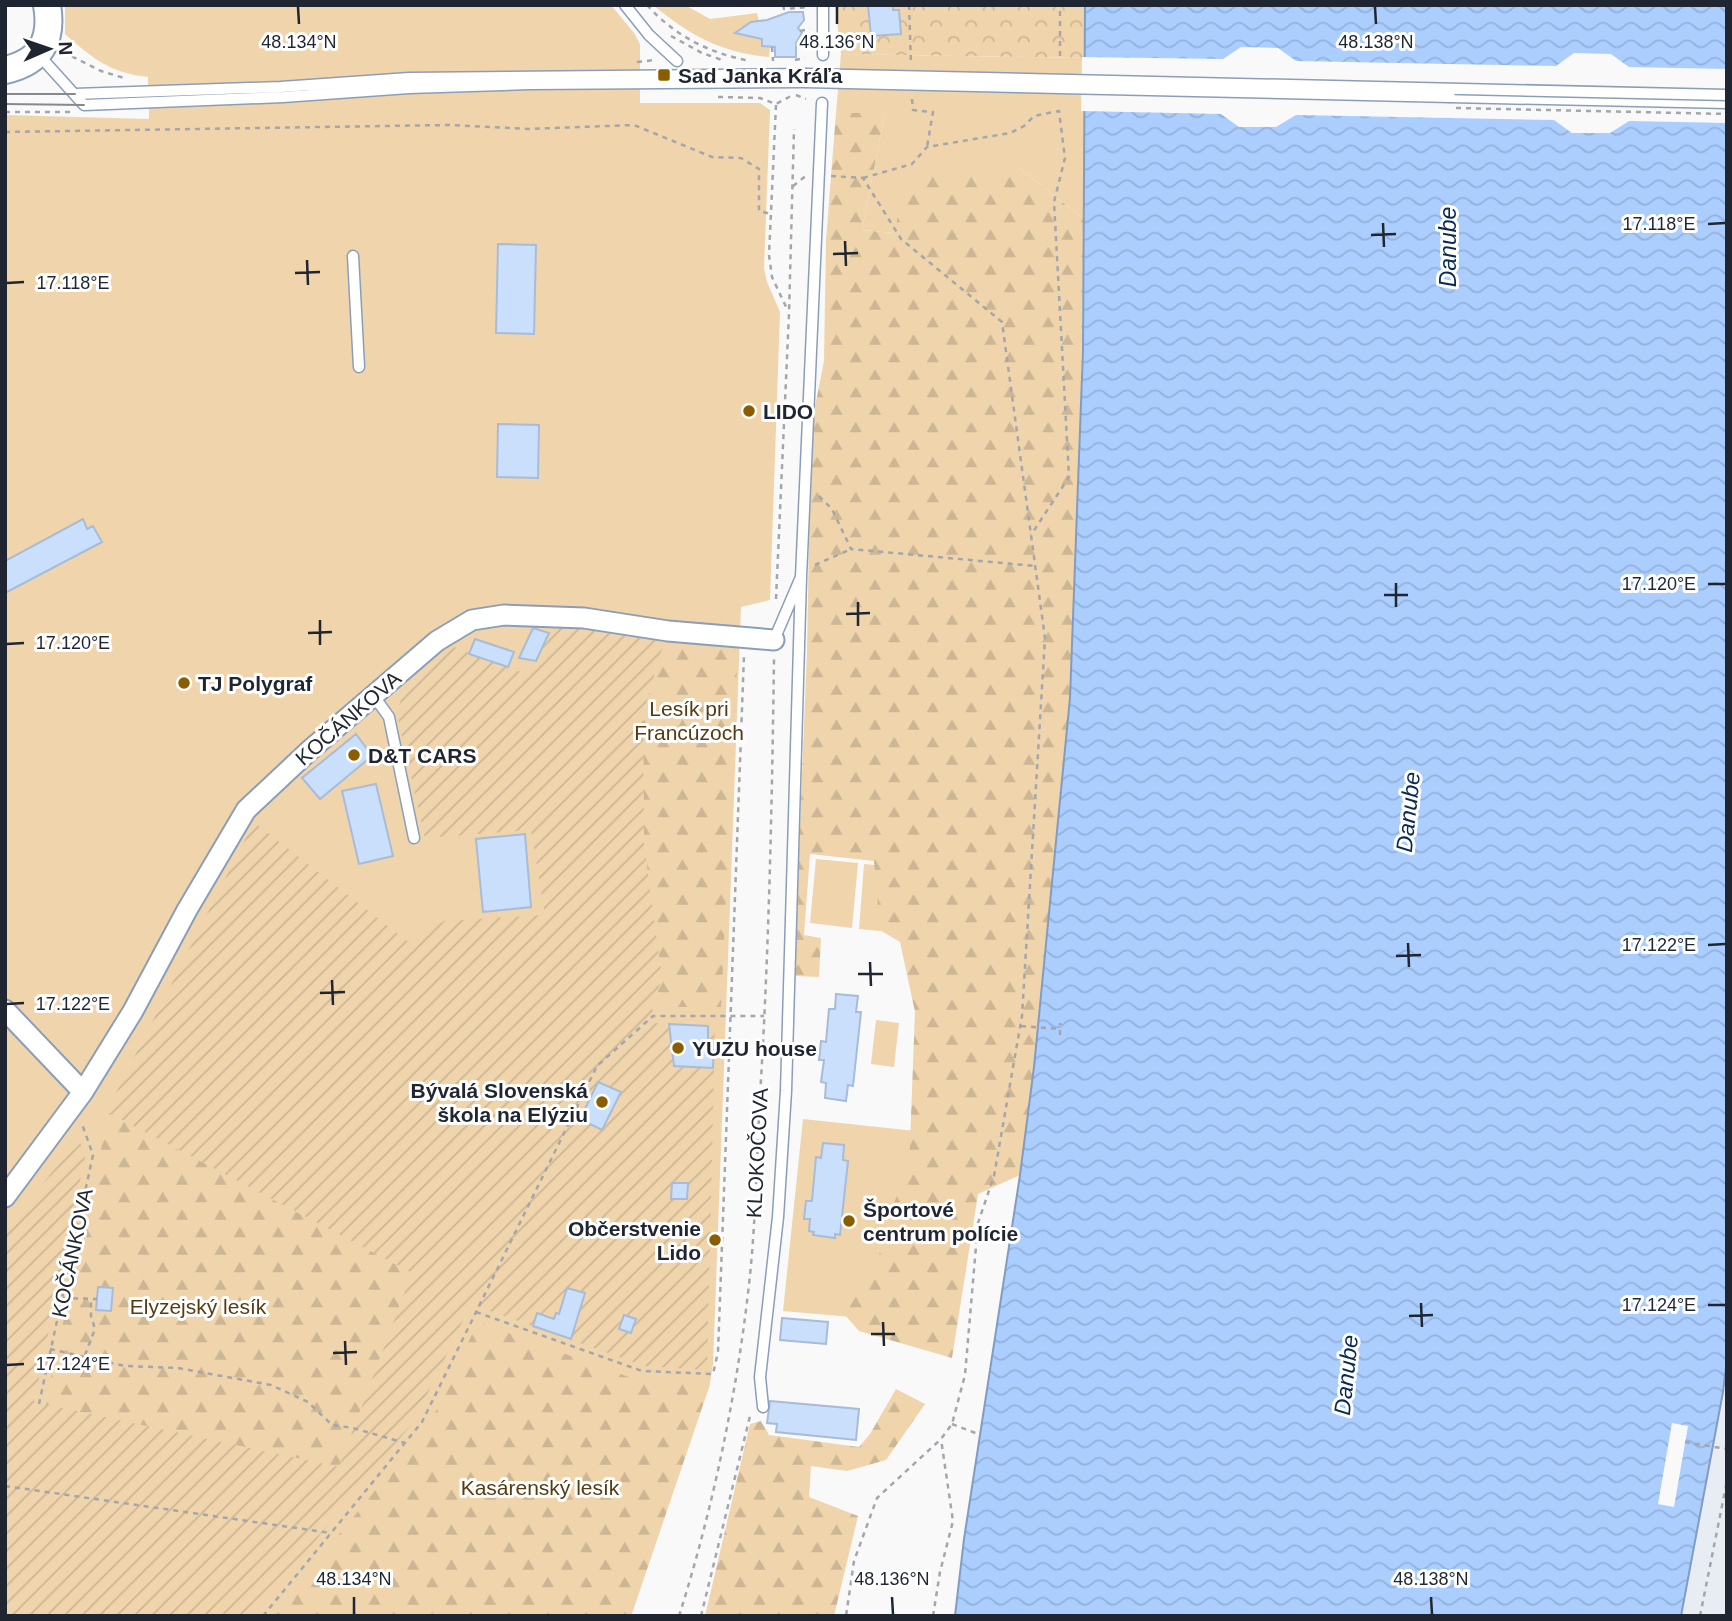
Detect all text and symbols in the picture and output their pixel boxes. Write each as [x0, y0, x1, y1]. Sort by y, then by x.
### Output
north arrow [14, 14, 84, 84]
text: 48.134°N [261, 32, 337, 52]
text: 48.136°N [799, 32, 875, 52]
text: 48.138°N [1338, 32, 1414, 52]
text: N [55, 41, 76, 56]
place label: Sad Janka Kráľa [678, 64, 843, 87]
marker: Sad Janka Kráľa [656, 67, 672, 83]
water label: Danube [1435, 207, 1461, 287]
text: 17.118°E [1623, 214, 1695, 234]
text: 17.118°E [37, 273, 109, 293]
place label: LIDO [763, 400, 813, 423]
marker: LIDO [741, 403, 757, 419]
text: 17.120°E [1622, 574, 1696, 594]
text: 17.120°E [36, 633, 110, 653]
street label: KOČÁNKOVA [291, 666, 405, 770]
place label: TJ Polygraf [198, 672, 313, 695]
marker: TJ Polygraf [176, 675, 192, 691]
park label: Lesík pri Francúzoch [634, 697, 744, 744]
place label: D&T CARS [368, 744, 477, 767]
marker: D&T CARS [346, 747, 362, 763]
water label: Danube [1391, 771, 1425, 853]
text: 17.122°E [1622, 935, 1696, 955]
text: 17.122°E [36, 994, 110, 1014]
place label: YUZU house [692, 1037, 817, 1060]
marker: YUZU house [670, 1040, 686, 1056]
place label: Bývalá Slovenská škola na Elýziu [411, 1079, 588, 1126]
street label: KLOKOČOVA [742, 1087, 772, 1219]
marker: Bývalá Slovenská škola na Elýziu [594, 1094, 610, 1110]
street label: KOČÁNKOVA [47, 1186, 97, 1320]
place label: Športové centrum polície [863, 1198, 1018, 1245]
marker: Športové centrum polície [841, 1213, 857, 1229]
place label: Občerstvenie Lido [568, 1217, 701, 1264]
marker: Občerstvenie Lido [707, 1232, 723, 1248]
park label: Elyzejský lesík [130, 1295, 267, 1318]
text: 17.124°E [1622, 1295, 1696, 1315]
water label: Danube [1329, 1334, 1363, 1416]
text: 17.124°E [36, 1354, 110, 1374]
park label: Kasárenský lesík [461, 1476, 620, 1499]
text: 48.134°N [316, 1569, 392, 1589]
text: 48.136°N [854, 1569, 930, 1589]
text: 48.138°N [1393, 1569, 1469, 1589]

